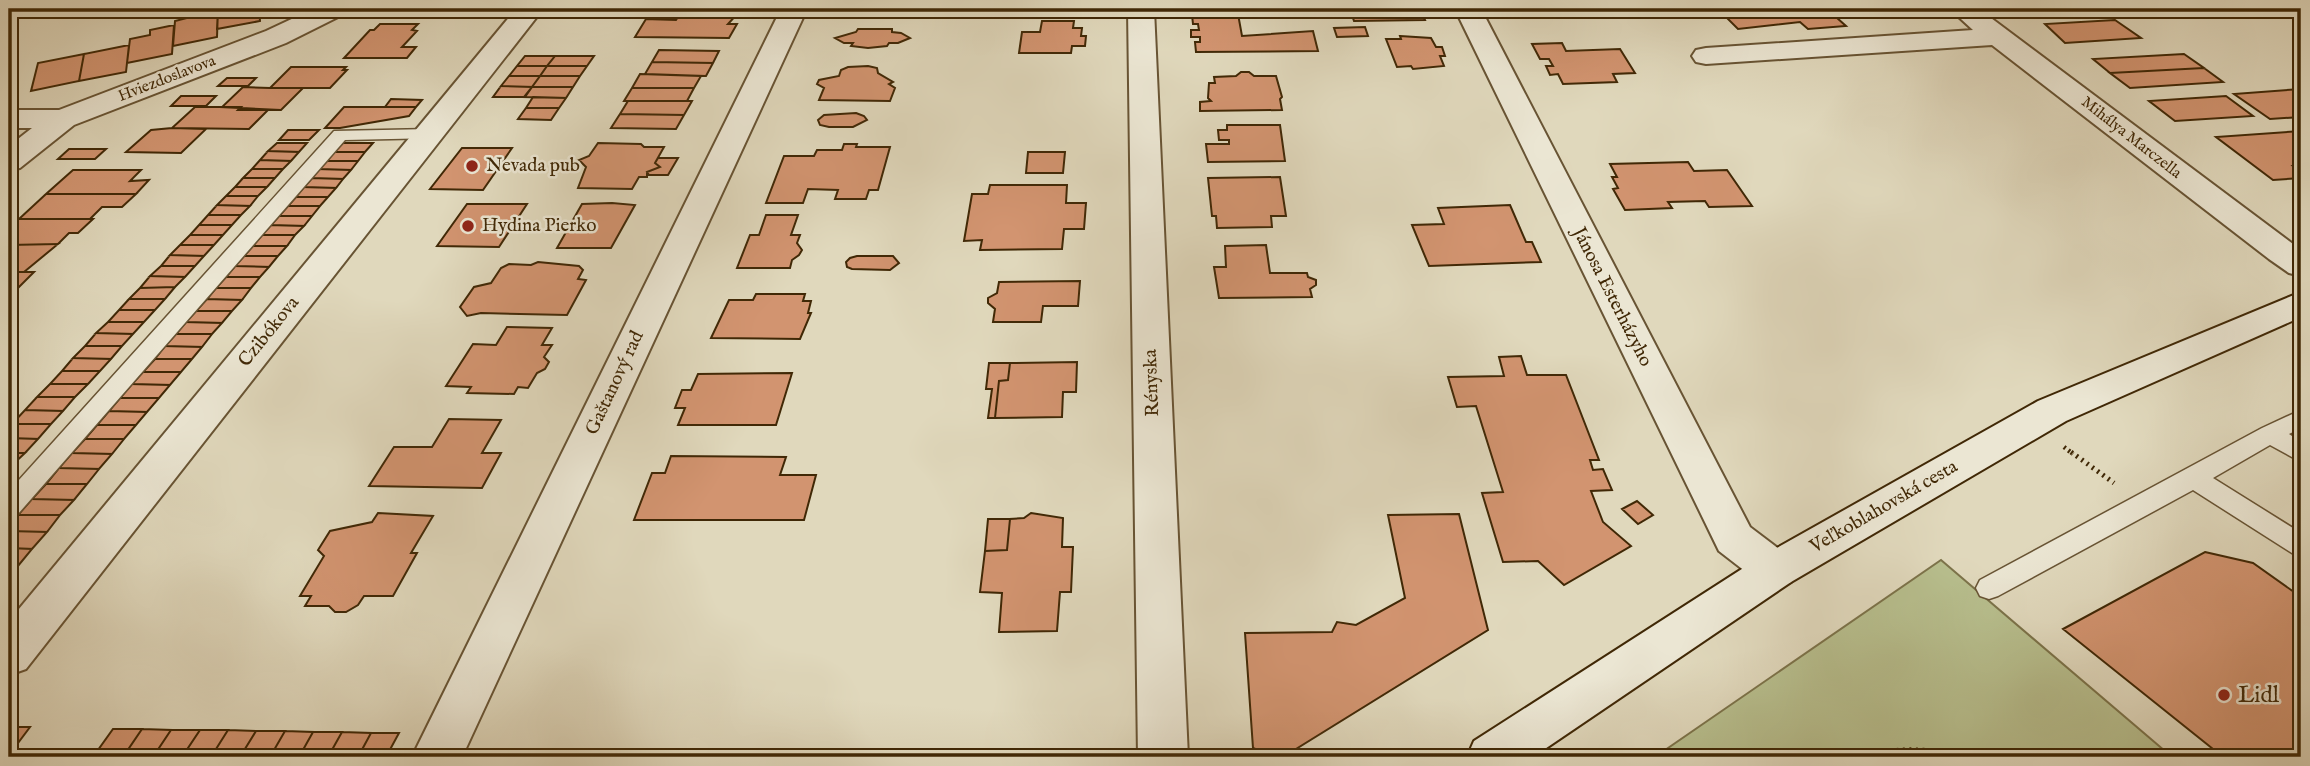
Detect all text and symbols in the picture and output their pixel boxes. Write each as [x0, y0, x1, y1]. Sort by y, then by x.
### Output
street label: Hviezdoslavova [115, 51, 219, 107]
street label: Mihálya Marczella [2077, 92, 2185, 184]
place label: Nevada pub [486, 154, 580, 178]
marker: Nevada pub [464, 158, 480, 174]
place label: Hydina Pierko [482, 214, 596, 238]
marker: Hydina Pierko [460, 218, 476, 234]
street label: Jánosa Esterházyho [1566, 221, 1658, 371]
street label: Czibókova [233, 291, 305, 372]
street label: Gaštanový rad [580, 326, 650, 439]
street label: Rényska [1139, 348, 1165, 417]
street label: Veľkoblahovská cesta [1805, 455, 1963, 560]
place label: Lidl [2238, 681, 2280, 710]
marker: Lidl [2216, 687, 2232, 703]

